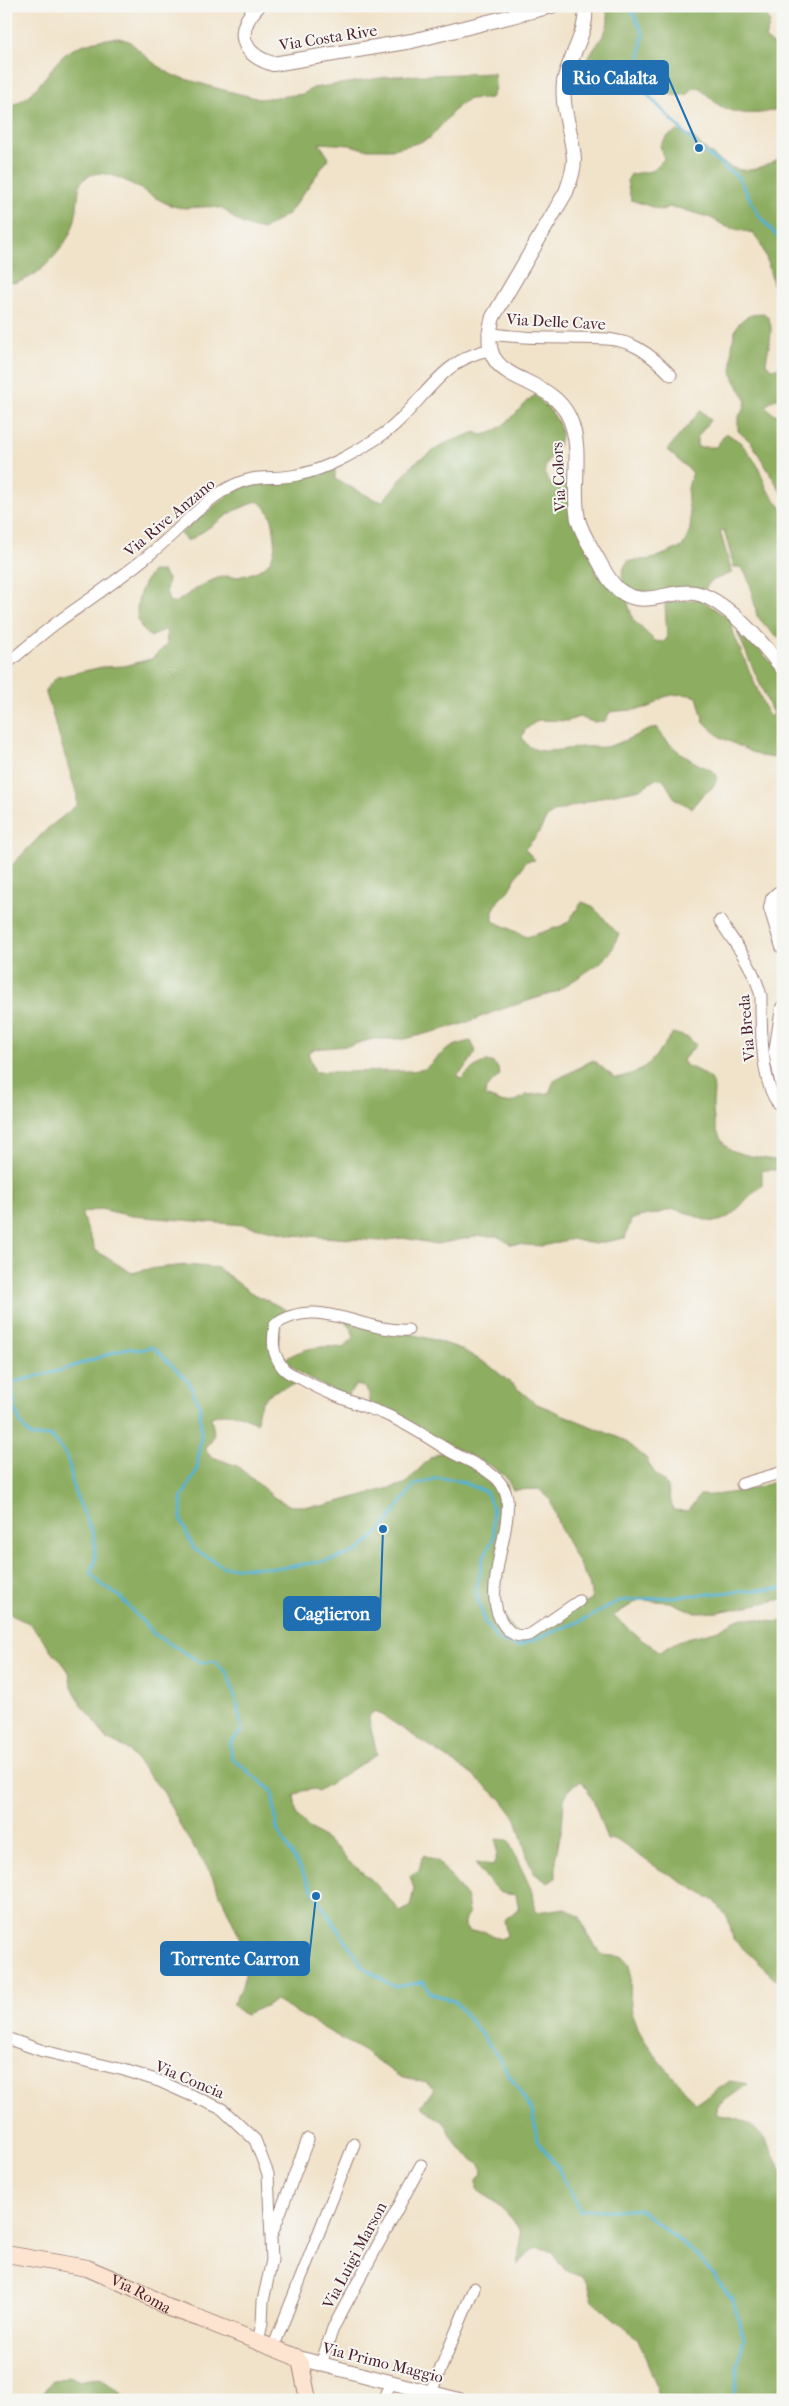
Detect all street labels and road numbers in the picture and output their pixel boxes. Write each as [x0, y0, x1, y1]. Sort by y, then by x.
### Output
street label: Via Costa Rive [277, 20, 379, 55]
street label: Via Delle Cave [505, 309, 606, 334]
street label: Via Colors [547, 442, 570, 513]
street label: Via Rive Anzano [119, 474, 219, 561]
street label: Via Breda [734, 993, 759, 1063]
street label: Via Concia [152, 2056, 228, 2103]
street label: Via Luigi Marson [318, 2198, 391, 2313]
street label: Via Roma [107, 2270, 175, 2318]
street label: Via Primo Maggio [320, 2338, 445, 2387]

